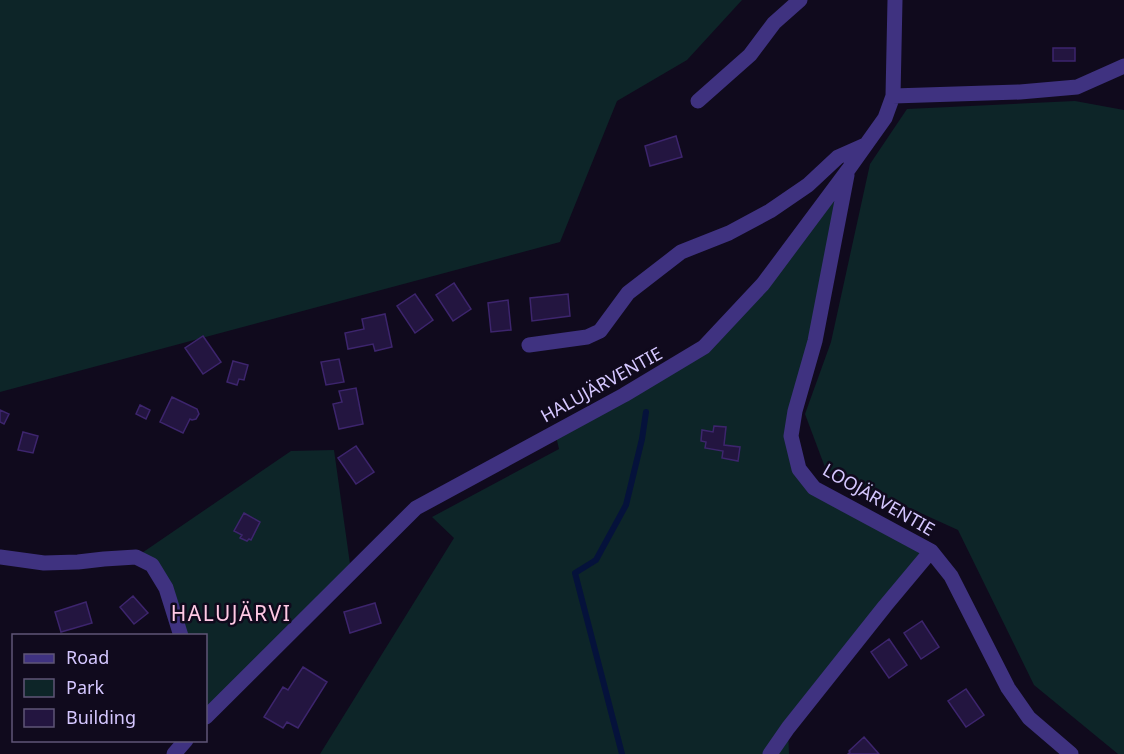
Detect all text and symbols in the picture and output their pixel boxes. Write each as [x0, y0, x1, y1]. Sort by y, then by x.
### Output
street label: HALUJÄRVENTIE [536, 341, 666, 427]
street label: LOOJÄRVENTIE [819, 457, 939, 541]
district label: HALUJÄRVI [171, 599, 291, 627]
legend [12, 634, 207, 742]
text: Road [66, 645, 109, 669]
text: Park [66, 675, 104, 699]
text: Building [66, 705, 136, 729]

